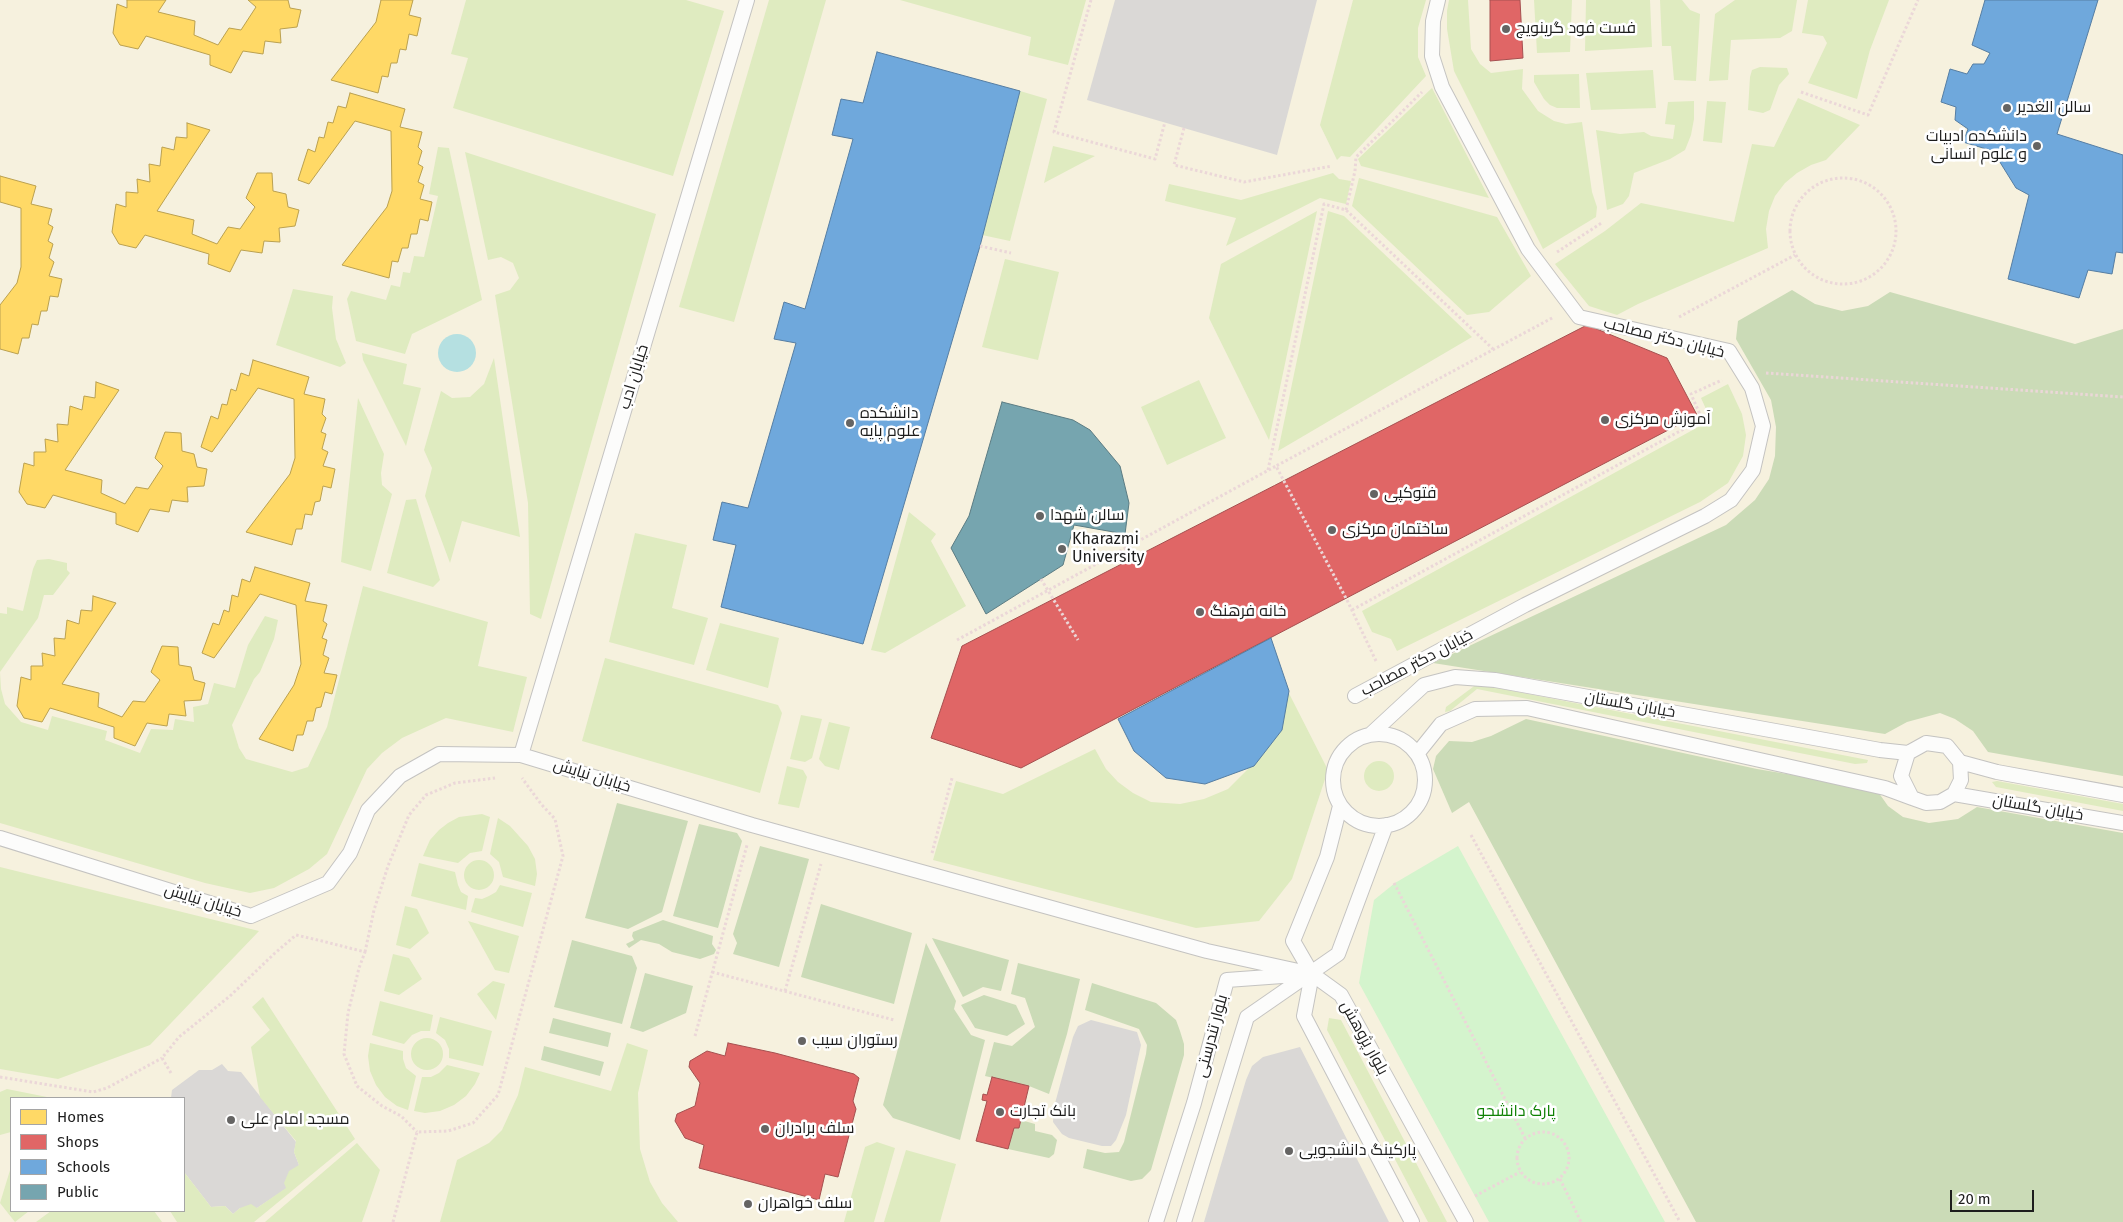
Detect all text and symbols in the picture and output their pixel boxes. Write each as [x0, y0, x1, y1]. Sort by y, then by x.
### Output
place label: فست فود گرینویچ [1516, 19, 1636, 39]
marker: فست فود گرینویچ [1500, 23, 1512, 35]
place label: سالن الغدیر [2017, 98, 2091, 118]
marker: سالن الغدیر [2001, 102, 2013, 114]
place label: دانشکده ادبیات و علوم انسانی [1926, 127, 2027, 165]
marker: دانشکده ادبیات و علوم انسانی [2031, 140, 2043, 152]
street label: خیابان دکتر مصاحب [1601, 314, 1727, 362]
street label: خیابان ادب [615, 342, 653, 412]
place label: دانشکده علوم پایه [860, 404, 920, 442]
place label: آموزش مرکزی [1615, 410, 1711, 430]
marker: آموزش مرکزی [1599, 414, 1611, 426]
marker: دانشکده علوم پایه [844, 417, 856, 429]
place label: فتوکپی [1384, 484, 1437, 504]
marker: فتوکپی [1368, 488, 1380, 500]
place label: سالن شهدا [1050, 506, 1124, 526]
marker: سالن شهدا [1034, 510, 1046, 522]
place label: ساختمان مرکزی [1342, 520, 1448, 540]
marker: ساختمان مرکزی [1326, 524, 1338, 536]
place label: Kharazmi University [1072, 530, 1144, 568]
marker: Kharazmi University [1056, 543, 1068, 555]
place label: خانه فرهنگ [1210, 602, 1286, 622]
marker: خانه فرهنگ [1194, 606, 1206, 618]
street label: خیابان دکتر مصاحب [1358, 625, 1476, 701]
street label: خیابان گلستان [1583, 688, 1677, 722]
street label: خیابان نیایش [551, 755, 633, 797]
street label: خیابان گلستان [1991, 791, 2085, 825]
street label: خیابان نیایش [162, 880, 244, 922]
street label: بلوار تندرستی [1192, 992, 1232, 1080]
street label: بلوار پژوهش [1336, 998, 1392, 1078]
place label: رستوران سیب [812, 1031, 898, 1051]
marker: رستوران سیب [796, 1035, 808, 1047]
legend [10, 1097, 185, 1212]
place label: بانک تجارت [1010, 1102, 1076, 1122]
park label: پارک دانشجو [1477, 1102, 1555, 1122]
marker: بانک تجارت [994, 1106, 1006, 1118]
text: Homes [57, 1108, 104, 1126]
place label: مسجد امام علی [241, 1110, 350, 1130]
marker: مسجد امام علی [225, 1114, 237, 1126]
place label: سلف برادران [775, 1119, 855, 1139]
marker: سلف برادران [759, 1123, 771, 1135]
text: Shops [57, 1133, 99, 1151]
place label: پارکینگ دانشجویی [1299, 1141, 1416, 1161]
marker: پارکینگ دانشجویی [1283, 1145, 1295, 1157]
text: Schools [57, 1158, 110, 1176]
scale bar [1953, 1180, 2037, 1212]
text: Public [57, 1183, 99, 1201]
text: 20 m [1958, 1190, 1991, 1208]
place label: سلف خواهران [758, 1194, 852, 1214]
marker: سلف خواهران [742, 1198, 754, 1210]

